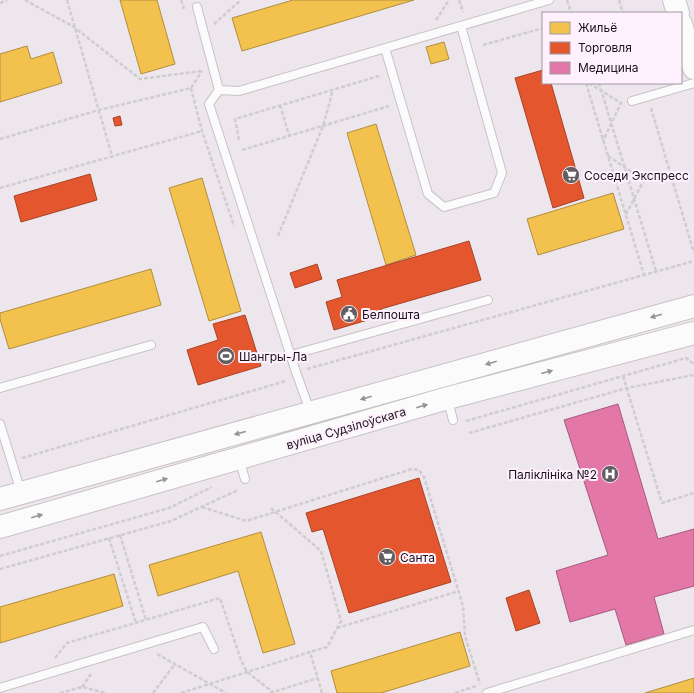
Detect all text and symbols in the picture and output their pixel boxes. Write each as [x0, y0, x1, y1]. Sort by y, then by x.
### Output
legend [542, 12, 682, 84]
text: Жильё [578, 20, 617, 35]
text: Торговля [578, 40, 632, 55]
text: Медицина [578, 60, 639, 75]
supermarket icon: Соседи Экспресс [561, 165, 581, 185]
place label: Соседи Экспресс [584, 168, 689, 183]
public building icon: Белпошта [339, 304, 359, 324]
place label: Белпошта [362, 307, 420, 322]
one-way arrow [650, 313, 662, 319]
sports icon: Шангры-Ла [216, 346, 236, 366]
place label: Шангры-Ла [239, 349, 307, 364]
one-way arrow [485, 360, 497, 366]
one-way arrow [542, 369, 554, 375]
one-way arrow [359, 395, 371, 401]
one-way arrow [416, 403, 428, 409]
street label: вуліца Судзілоўскага [284, 404, 408, 452]
one-way arrow [234, 430, 247, 436]
hospital icon: Паліклініка №2 [600, 464, 620, 484]
place label: Паліклініка №2 [508, 467, 597, 482]
one-way arrow [156, 477, 169, 483]
one-way arrow [31, 513, 44, 519]
supermarket icon: Санта [377, 547, 397, 567]
place label: Санта [400, 550, 435, 565]

